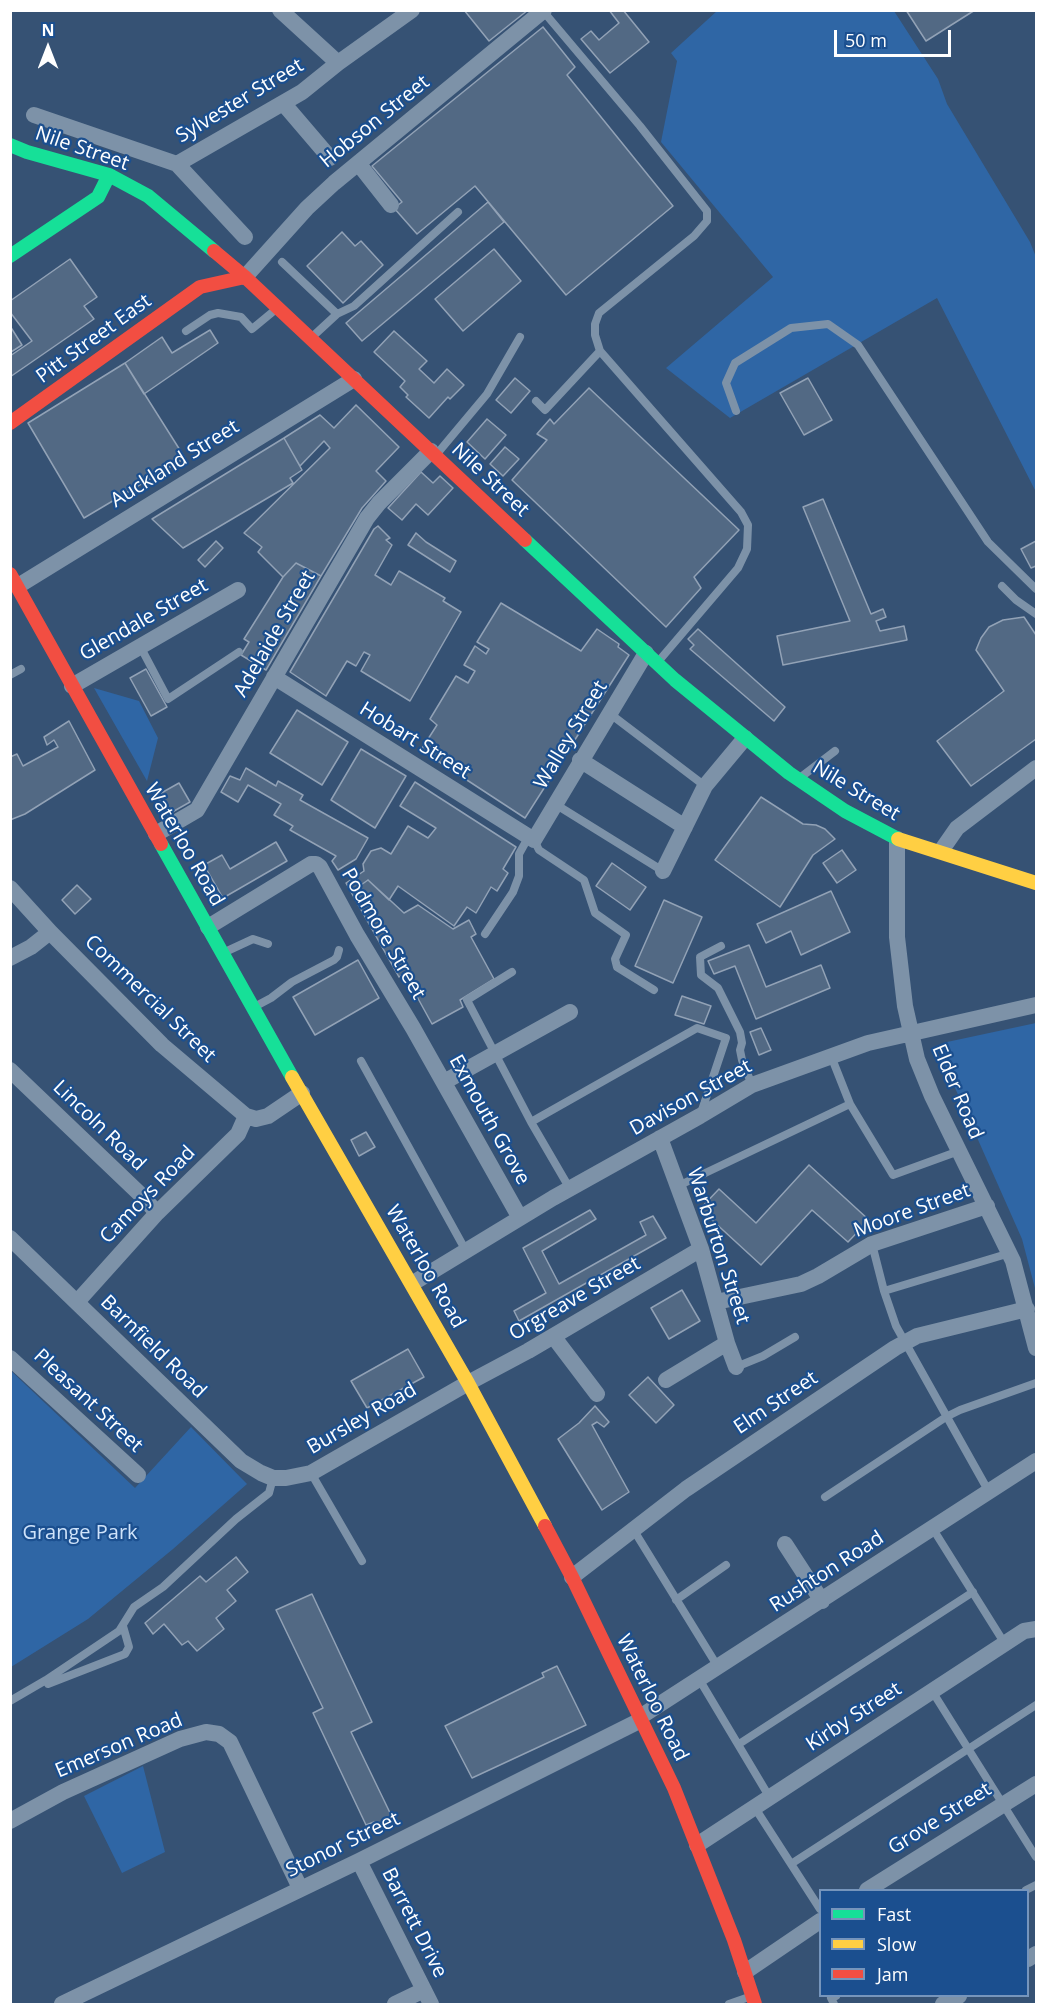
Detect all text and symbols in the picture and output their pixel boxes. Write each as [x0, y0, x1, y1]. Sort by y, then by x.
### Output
north arrow [18, 18, 78, 78]
scale bar [837, 18, 954, 56]
text: N [41, 19, 55, 41]
text: 50 m [845, 28, 887, 52]
street label: Sylvester Street [172, 54, 308, 148]
street label: Hobson Street [315, 71, 435, 173]
street label: Nile Street [32, 122, 132, 176]
street label: Pitt Street East [32, 289, 156, 389]
street label: Auckland Street [106, 415, 244, 513]
street label: Nile Street [446, 438, 534, 522]
street label: Adelaide Street [229, 567, 321, 701]
street label: Glendale Street [76, 574, 212, 666]
street label: Walley Street [529, 677, 613, 793]
street label: Hobart Street [355, 697, 475, 785]
street label: Nile Street [808, 756, 904, 826]
street label: Waterloo Road [139, 779, 229, 911]
street label: Podmore Street [336, 864, 430, 1004]
street label: Commercial Street [79, 930, 221, 1068]
street label: Elder Road [926, 1041, 988, 1143]
street label: Exmouth Grove [443, 1051, 535, 1189]
street label: Davison Street [626, 1055, 756, 1141]
street label: Lincoln Road [48, 1076, 150, 1176]
street label: Camoys Road [95, 1141, 201, 1249]
street label: Warburton Street [681, 1165, 755, 1327]
street label: Moore Street [850, 1179, 974, 1243]
street label: Waterloo Road [380, 1201, 470, 1333]
street label: Orgreave Street [505, 1252, 645, 1346]
street label: Barnfield Road [95, 1291, 211, 1403]
street label: Pleasant Street [28, 1344, 148, 1458]
street label: Elm Street [730, 1366, 822, 1440]
street label: Bursley Road [303, 1378, 421, 1460]
park label: Grange Park [22, 1521, 138, 1545]
street label: Rushton Road [766, 1526, 888, 1618]
street label: Waterloo Road [611, 1631, 693, 1765]
street label: Kirby Street [802, 1677, 906, 1757]
street label: Emerson Road [52, 1708, 186, 1784]
street label: Grove Street [884, 1778, 996, 1860]
street label: Stonor Street [282, 1807, 404, 1883]
street label: Barrett Drive [376, 1864, 452, 1982]
legend [819, 1889, 1029, 1997]
text: Fast [877, 1902, 911, 1926]
text: Slow [877, 1932, 916, 1956]
text: Jam [877, 1962, 909, 1986]

